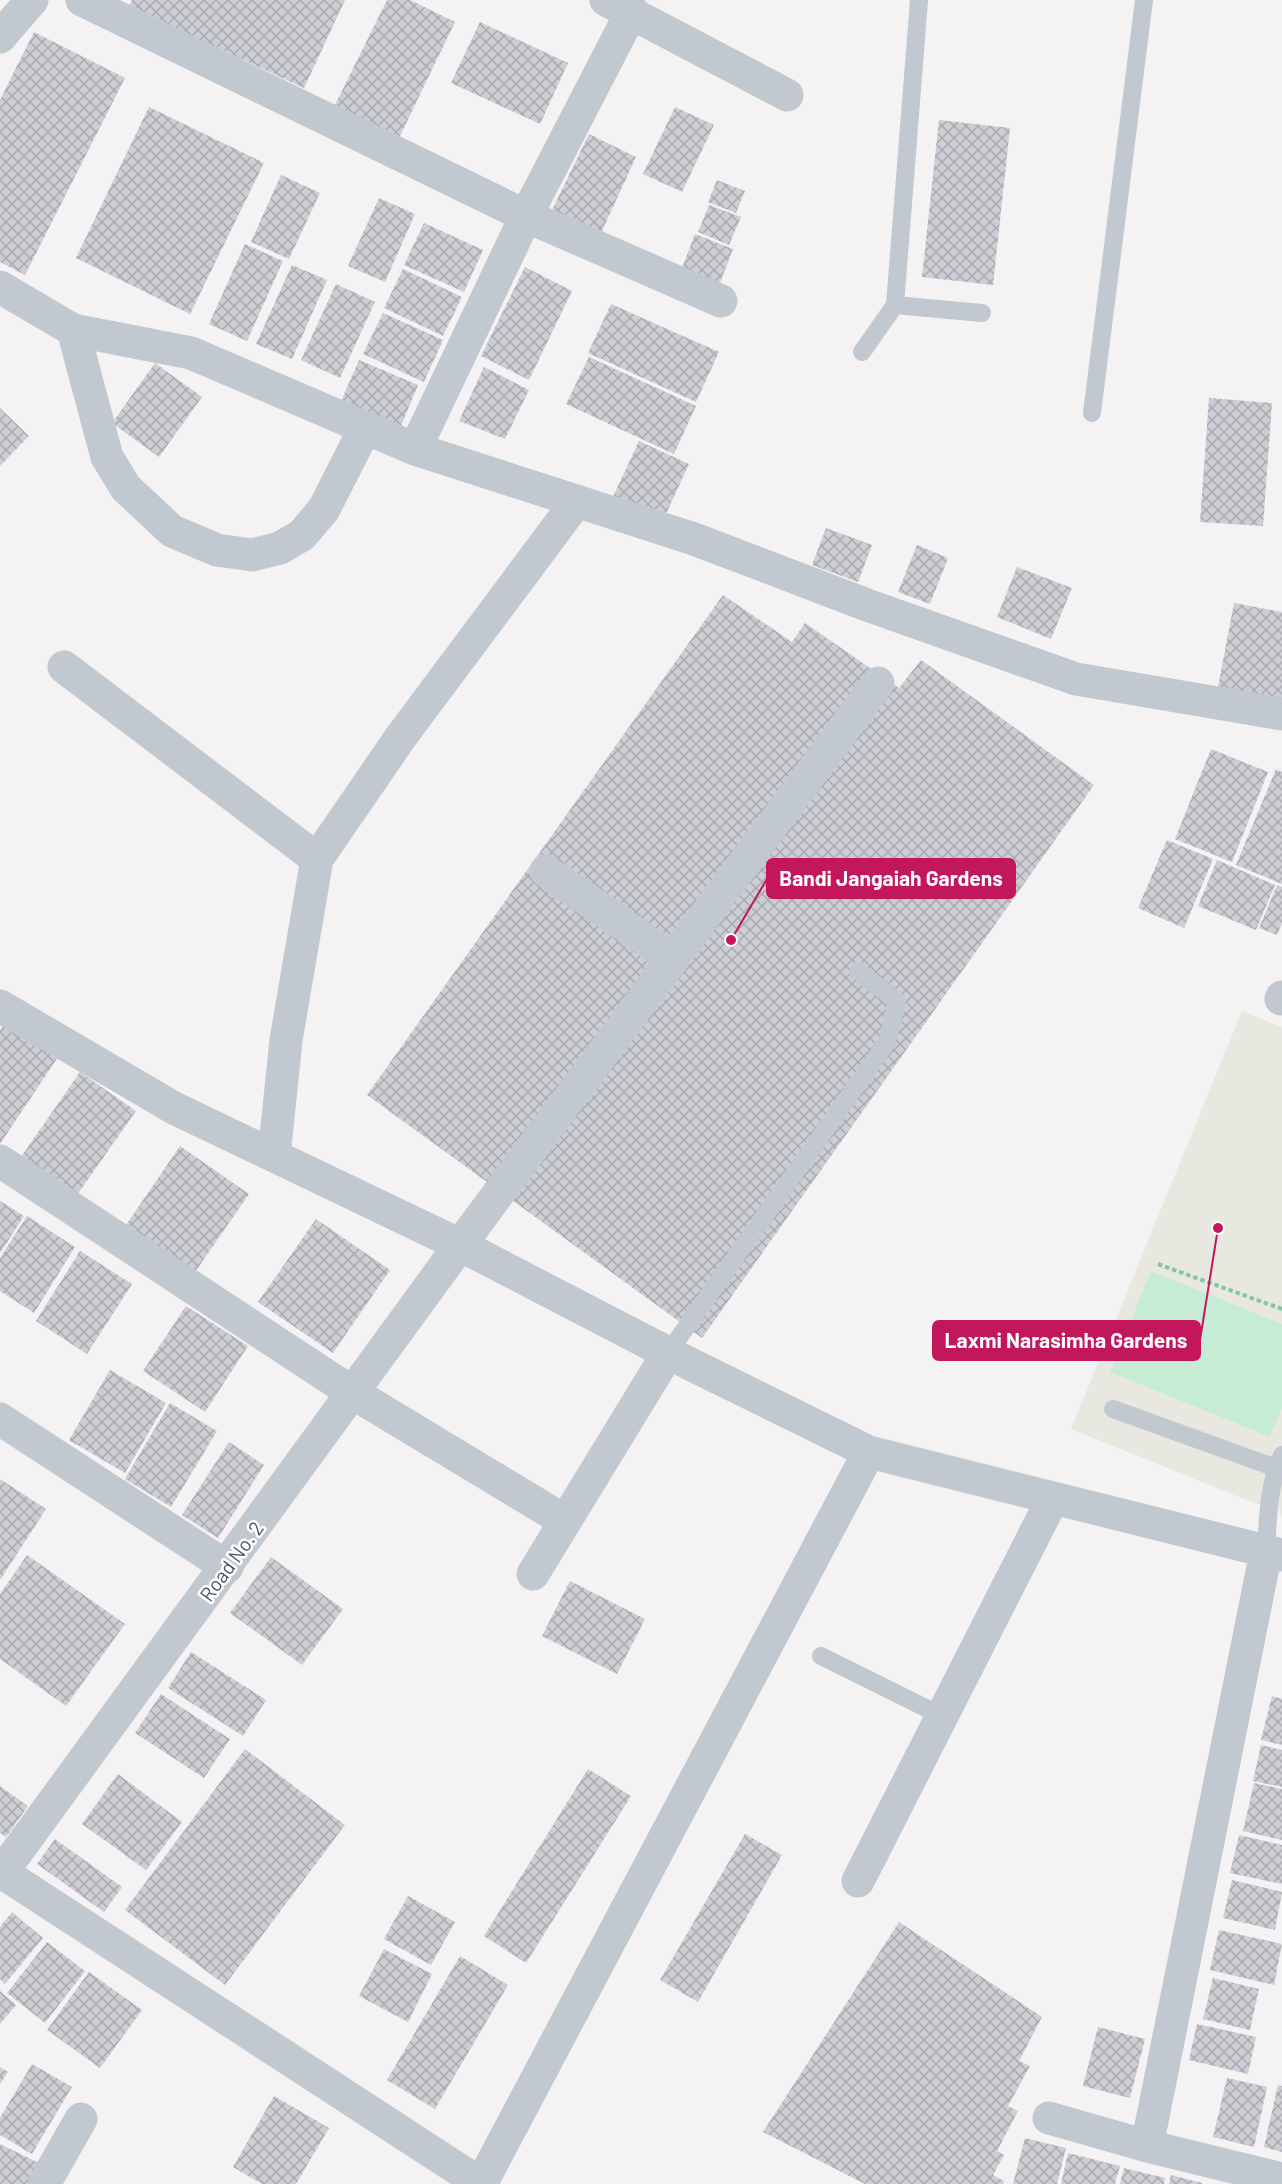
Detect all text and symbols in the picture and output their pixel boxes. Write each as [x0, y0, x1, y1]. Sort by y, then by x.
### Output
callout: Bandi Jangaiah Gardens [767, 859, 1015, 898]
text: Bandi Jangaiah Gardens [779, 865, 1003, 890]
callout: Laxmi Narasimha Gardens [933, 1321, 1200, 1360]
text: Laxmi Narasimha Gardens [945, 1327, 1187, 1352]
street label: Road No. 2 [194, 1516, 268, 1606]

